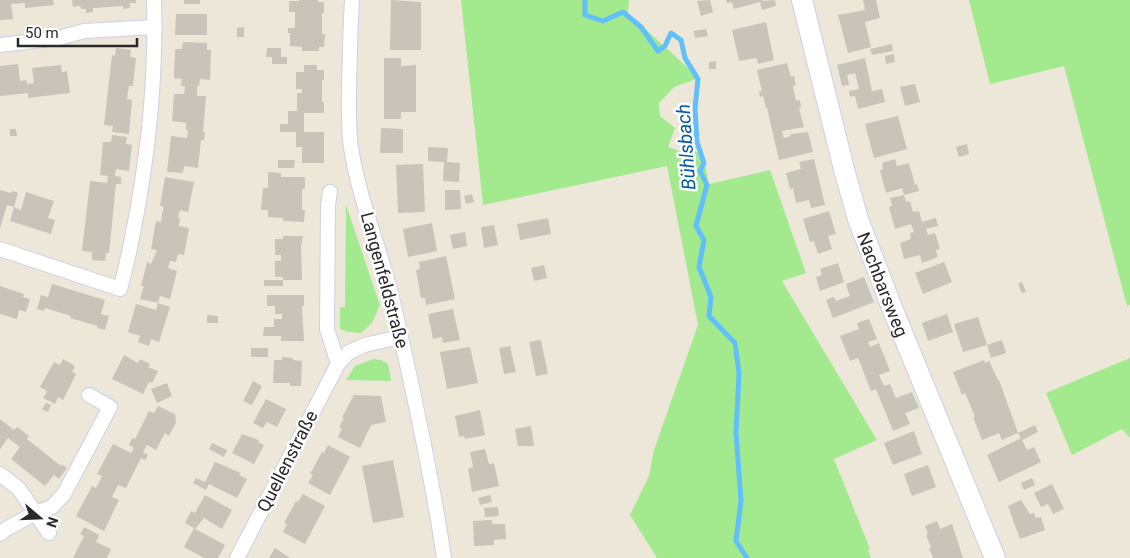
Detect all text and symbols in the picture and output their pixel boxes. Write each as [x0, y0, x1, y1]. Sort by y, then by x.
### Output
scale bar [18, 15, 136, 47]
text: 50 m [25, 24, 59, 42]
water label: Bühlsbach [672, 103, 700, 191]
street label: Langenfeldstraße [357, 210, 413, 350]
street label: Nachbarsweg [853, 229, 913, 340]
street label: Quellenstraße [252, 407, 322, 515]
north arrow [15, 493, 65, 543]
text: N [43, 515, 61, 530]

